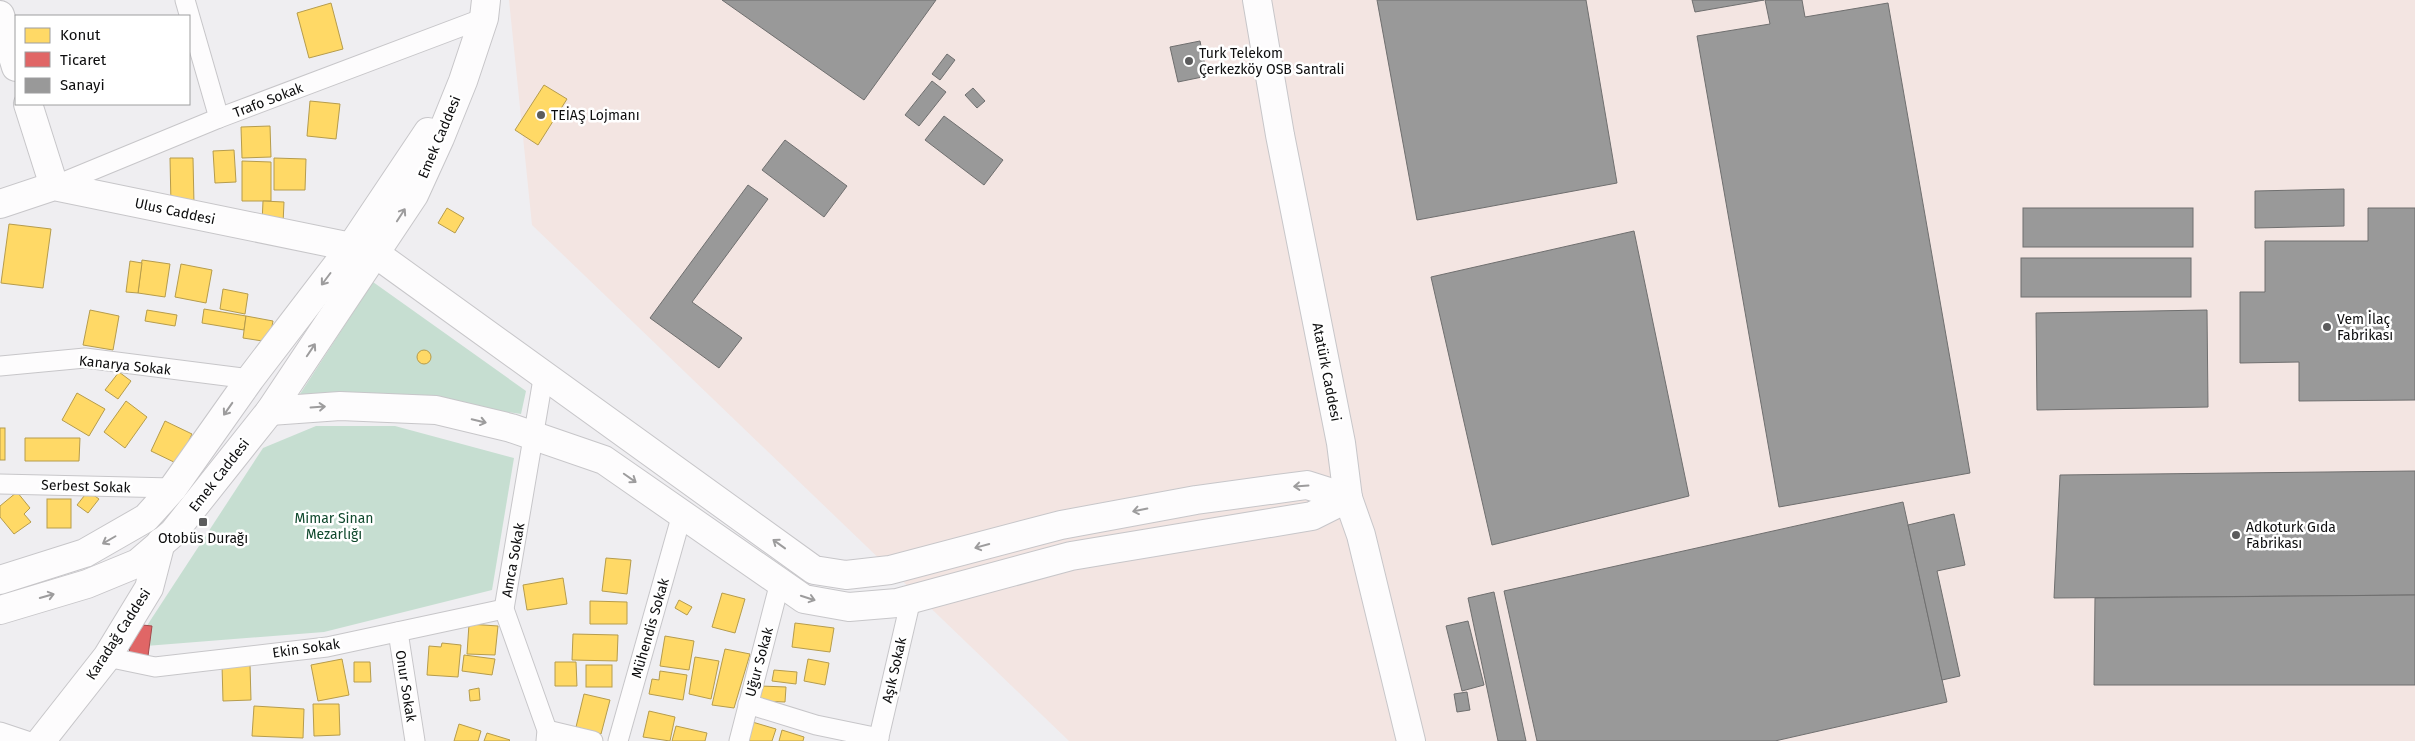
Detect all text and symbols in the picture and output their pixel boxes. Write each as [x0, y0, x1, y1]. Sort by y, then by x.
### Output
legend [15, 15, 190, 105]
text: Konut [60, 26, 101, 44]
place label: Turk Telekom Çerkezköy OSB Santrali [1199, 45, 1345, 78]
text: Ticaret [60, 51, 107, 69]
marker: Turk Telekom Çerkezköy OSB Santrali [1183, 55, 1195, 67]
text: Sanayi [60, 76, 105, 94]
street label: Trafo Sokak [231, 79, 306, 122]
street label: Emek Caddesi [414, 93, 464, 181]
place label: TEİAŞ Lojmanı [551, 106, 640, 124]
marker: TEİAŞ Lojmanı [535, 109, 547, 121]
street label: Ulus Caddesi [133, 195, 217, 228]
one-way arrow [396, 208, 406, 222]
one-way arrow [321, 273, 332, 286]
place label: Vem İlaç Fabrikası [2337, 310, 2393, 344]
street label: Atatürk Caddesi [1309, 321, 1344, 423]
marker: Vem İlaç Fabrikası [2321, 321, 2333, 333]
one-way arrow [306, 343, 316, 357]
street label: Kanarya Sokak [78, 352, 173, 379]
one-way arrow [223, 402, 234, 415]
one-way arrow [310, 403, 326, 412]
one-way arrow [471, 417, 487, 426]
street label: Emek Caddesi [186, 435, 253, 515]
one-way arrow [623, 473, 637, 483]
street label: Serbest Sokak [41, 476, 132, 497]
one-way arrow [1293, 482, 1309, 491]
one-way arrow [1133, 505, 1149, 515]
park label: Mimar Sinan Mezarlığı [294, 510, 374, 543]
marker: Otobüs Durağı [197, 516, 209, 528]
place label: Adkoturk Gıda Fabrikası [2246, 519, 2336, 552]
street label: Amca Sokak [499, 521, 529, 599]
marker: Adkoturk Gıda Fabrikası [2230, 529, 2242, 541]
place label: Otobüs Durağı [158, 530, 248, 547]
one-way arrow [102, 535, 116, 545]
one-way arrow [773, 539, 786, 550]
one-way arrow [974, 541, 990, 551]
street label: Mühendis Sokak [628, 575, 673, 680]
street label: Karadağ Caddesi [83, 585, 154, 683]
one-way arrow [38, 591, 54, 601]
one-way arrow [800, 594, 815, 603]
street label: Uğur Sokak [742, 625, 777, 699]
street label: Ekin Sokak [271, 635, 342, 662]
street label: Aşık Sokak [879, 635, 910, 705]
street label: Onur Sokak [391, 649, 420, 724]

